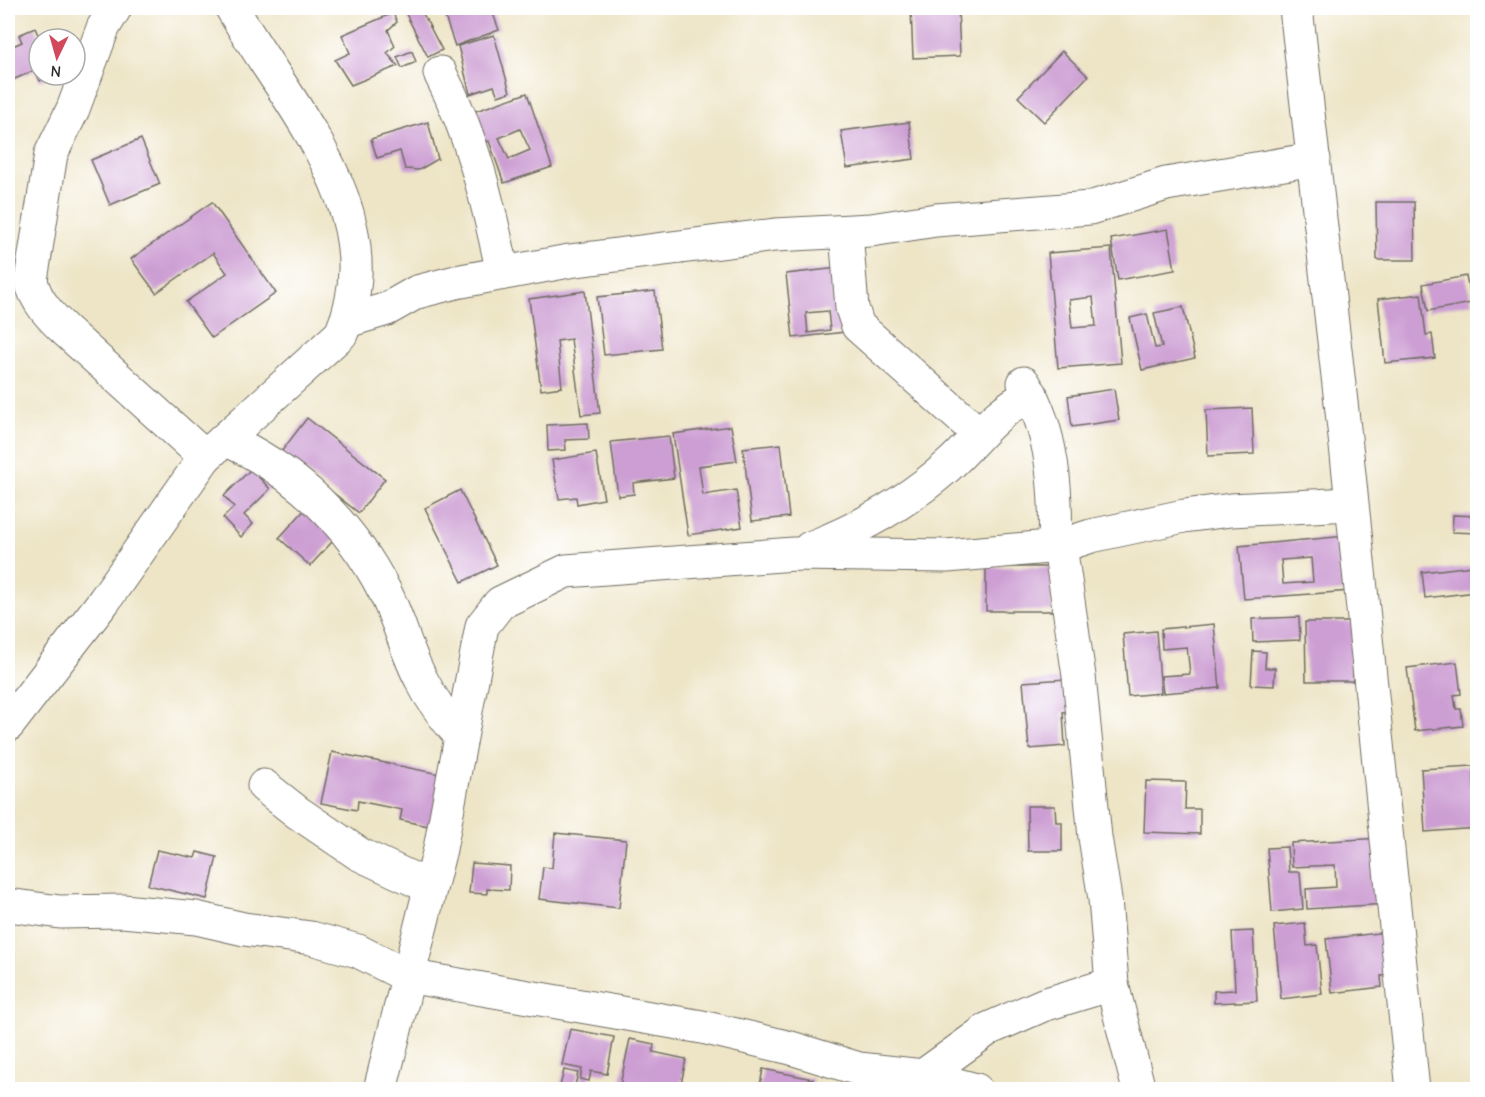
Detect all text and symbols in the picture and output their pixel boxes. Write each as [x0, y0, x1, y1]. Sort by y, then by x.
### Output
north arrow [27, 27, 87, 87]
text: N [50, 62, 62, 80]

